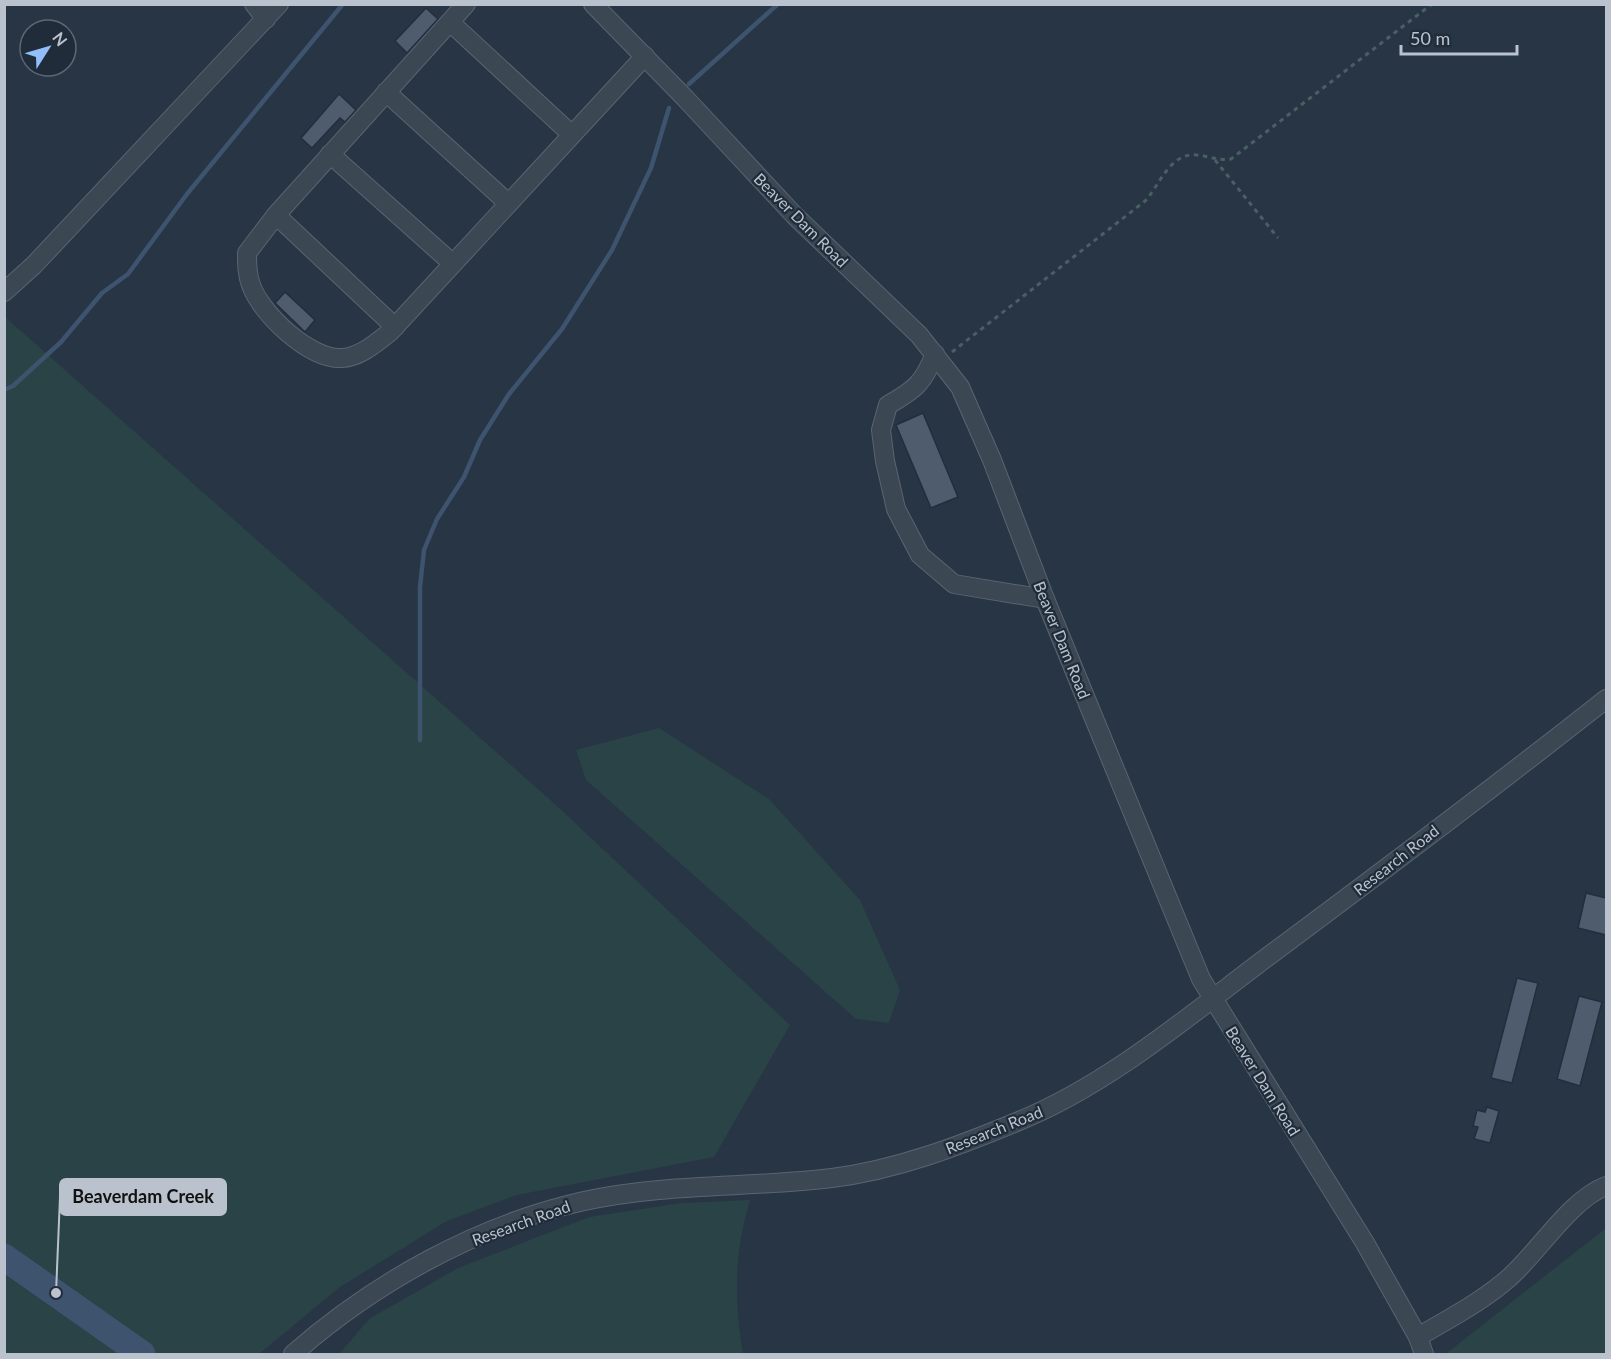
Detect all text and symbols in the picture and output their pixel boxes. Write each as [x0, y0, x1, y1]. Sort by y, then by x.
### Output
north arrow [18, 18, 78, 78]
scale bar [1401, 18, 1516, 56]
text: 50 m [1410, 27, 1450, 49]
text: N [49, 28, 72, 49]
street label: Beaver Dam Road [750, 169, 852, 271]
street label: Beaver Dam Road [1030, 578, 1095, 701]
street label: Research Road [1349, 820, 1442, 899]
street label: Beaver Dam Road [1222, 1023, 1305, 1139]
street label: Research Road [943, 1101, 1045, 1158]
callout: Beaverdam Creek [60, 1179, 226, 1215]
text: Beaverdam Creek [72, 1185, 214, 1207]
street label: Research Road [469, 1196, 572, 1249]

